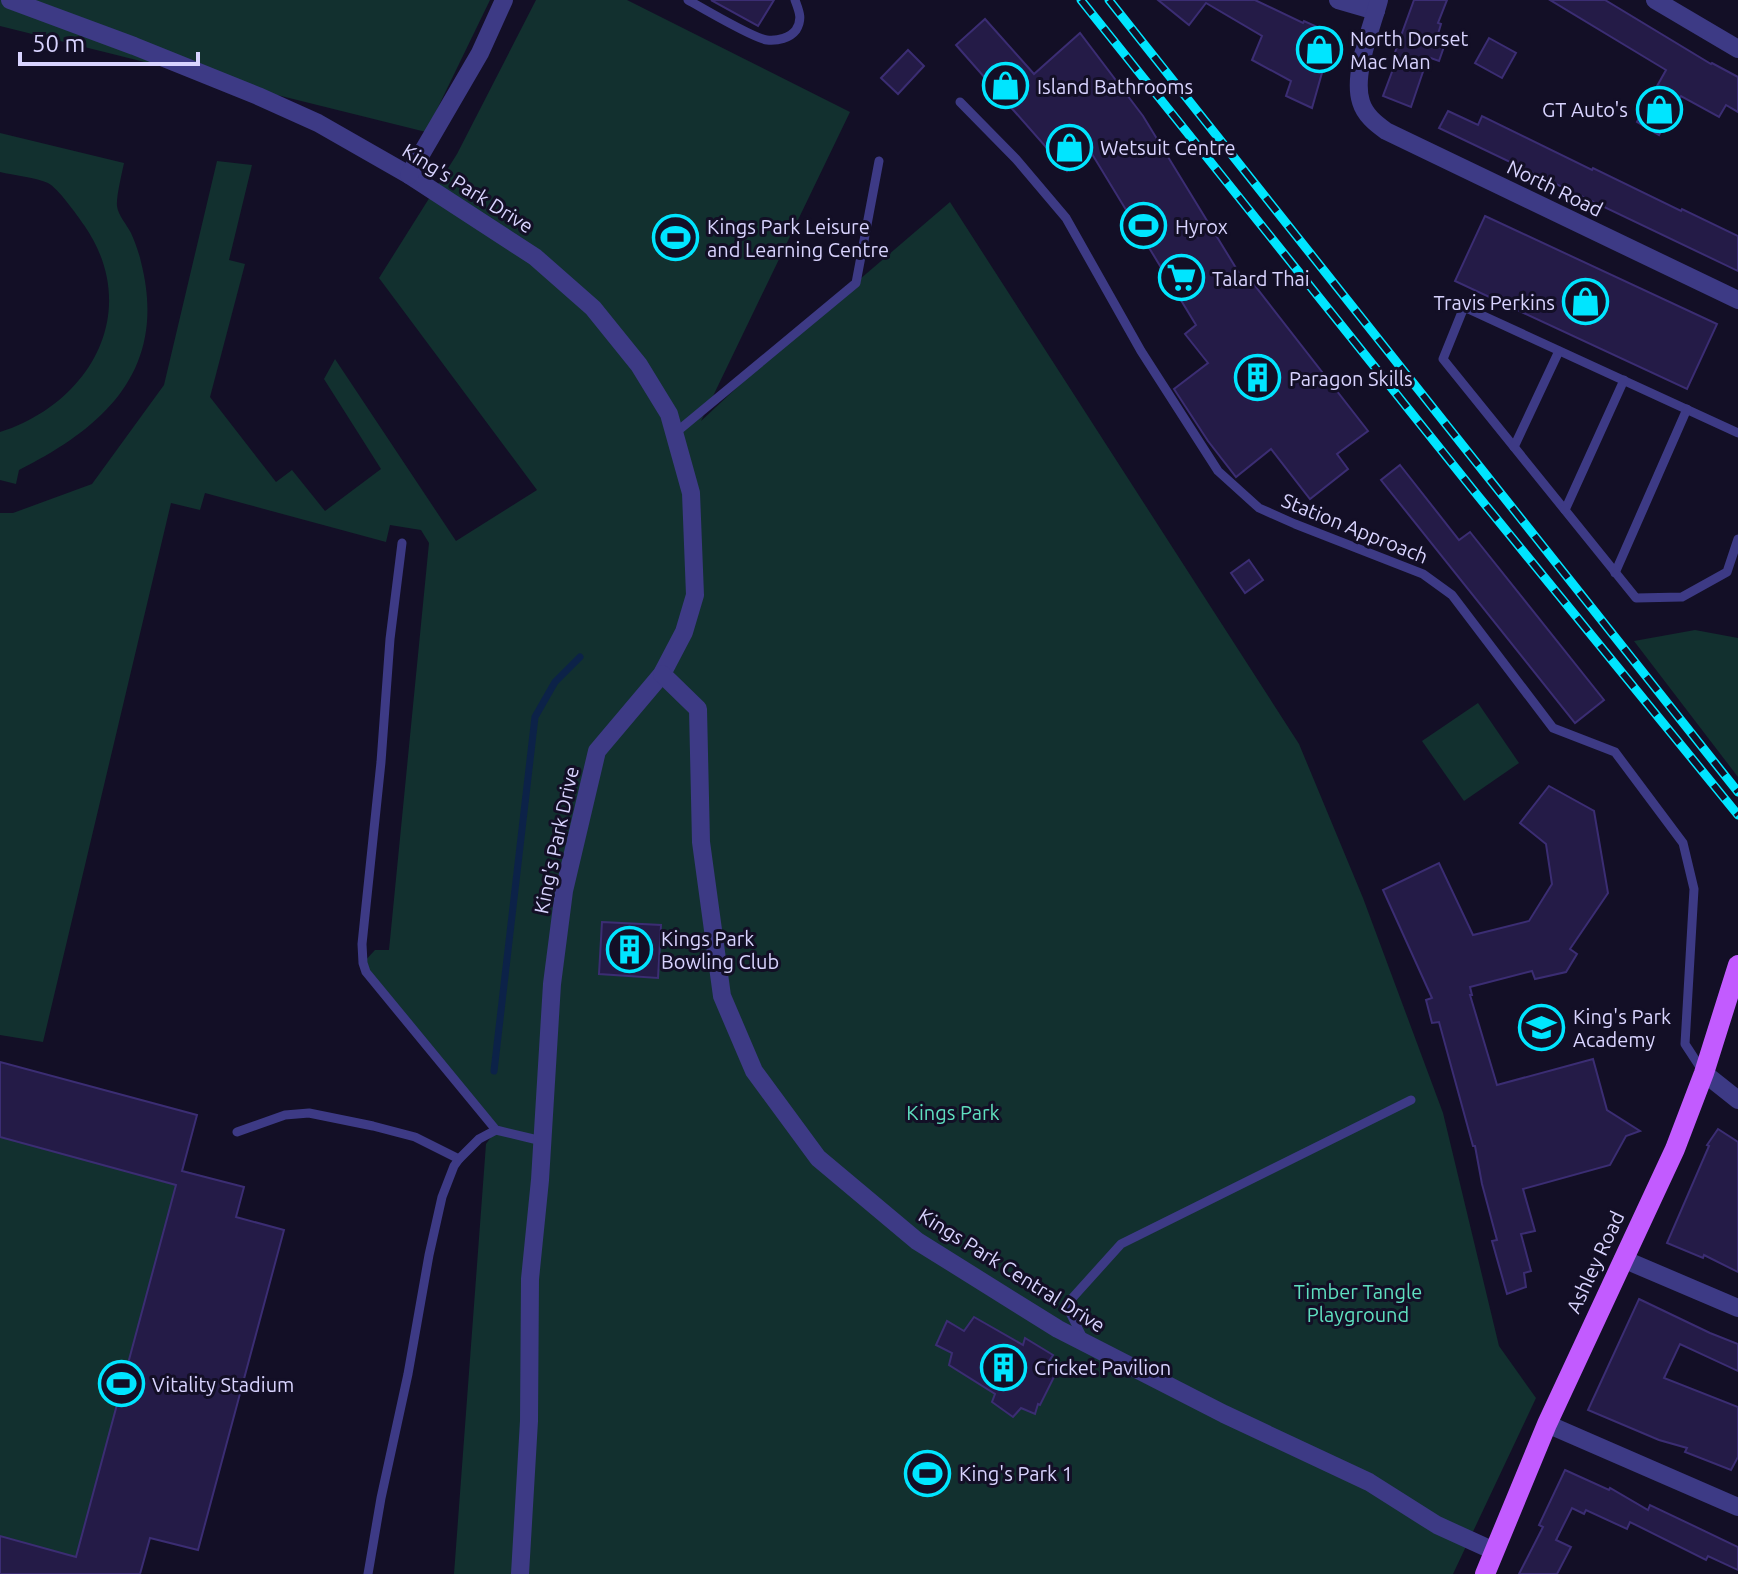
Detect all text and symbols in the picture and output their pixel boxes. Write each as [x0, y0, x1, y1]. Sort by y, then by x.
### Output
scale bar [20, 16, 198, 66]
shop icon: North Dorset Mac Man [1295, 25, 1343, 73]
place label: North Dorset Mac Man [1350, 27, 1469, 73]
text: 50 m [32, 30, 85, 57]
shop icon: Island Bathrooms [982, 62, 1030, 110]
place label: Island Bathrooms [1037, 75, 1193, 98]
shop icon: GT Auto's [1635, 85, 1683, 133]
place label: GT Auto's [1542, 98, 1628, 121]
shop icon: Wetsuit Centre [1045, 123, 1093, 171]
place label: Wetsuit Centre [1100, 136, 1236, 159]
street label: King's Park Drive [398, 138, 538, 238]
street label: North Road [1503, 155, 1607, 221]
sports icon: Hyrox [1120, 202, 1168, 250]
sports icon: Kings Park Leisure and Learning Centre [652, 213, 700, 261]
place label: Kings Park Leisure and Learning Centre [707, 215, 889, 261]
place label: Hyrox [1175, 215, 1228, 238]
supermarket icon: Talard Thai [1157, 254, 1205, 302]
place label: Talard Thai [1212, 267, 1310, 290]
shop icon: Travis Perkins [1562, 278, 1610, 326]
place label: Travis Perkins [1434, 291, 1555, 314]
building icon: Paragon Skills [1234, 354, 1282, 402]
place label: Paragon Skills [1289, 367, 1413, 390]
street label: Station Approach [1279, 488, 1431, 568]
street label: King's Park Drive [529, 764, 583, 916]
building icon: Kings Park Bowling Club [606, 926, 654, 974]
place label: Kings Park Bowling Club [661, 927, 779, 973]
school or university icon: King's Park Academy [1518, 1003, 1566, 1051]
place label: King's Park Academy [1573, 1005, 1671, 1051]
park label: Kings Park [906, 1101, 1000, 1124]
street label: Kings Park Central Drive [915, 1203, 1109, 1337]
street label: Ashley Road [1561, 1207, 1629, 1317]
park label: Timber Tangle Playground [1294, 1280, 1422, 1326]
building icon: Cricket Pavilion [979, 1343, 1027, 1391]
place label: Cricket Pavilion [1034, 1356, 1171, 1379]
sports icon: Vitality Stadium [97, 1360, 145, 1408]
place label: Vitality Stadium [152, 1373, 294, 1396]
sports icon: King's Park 1 [904, 1449, 952, 1497]
place label: King's Park 1 [959, 1462, 1073, 1485]

